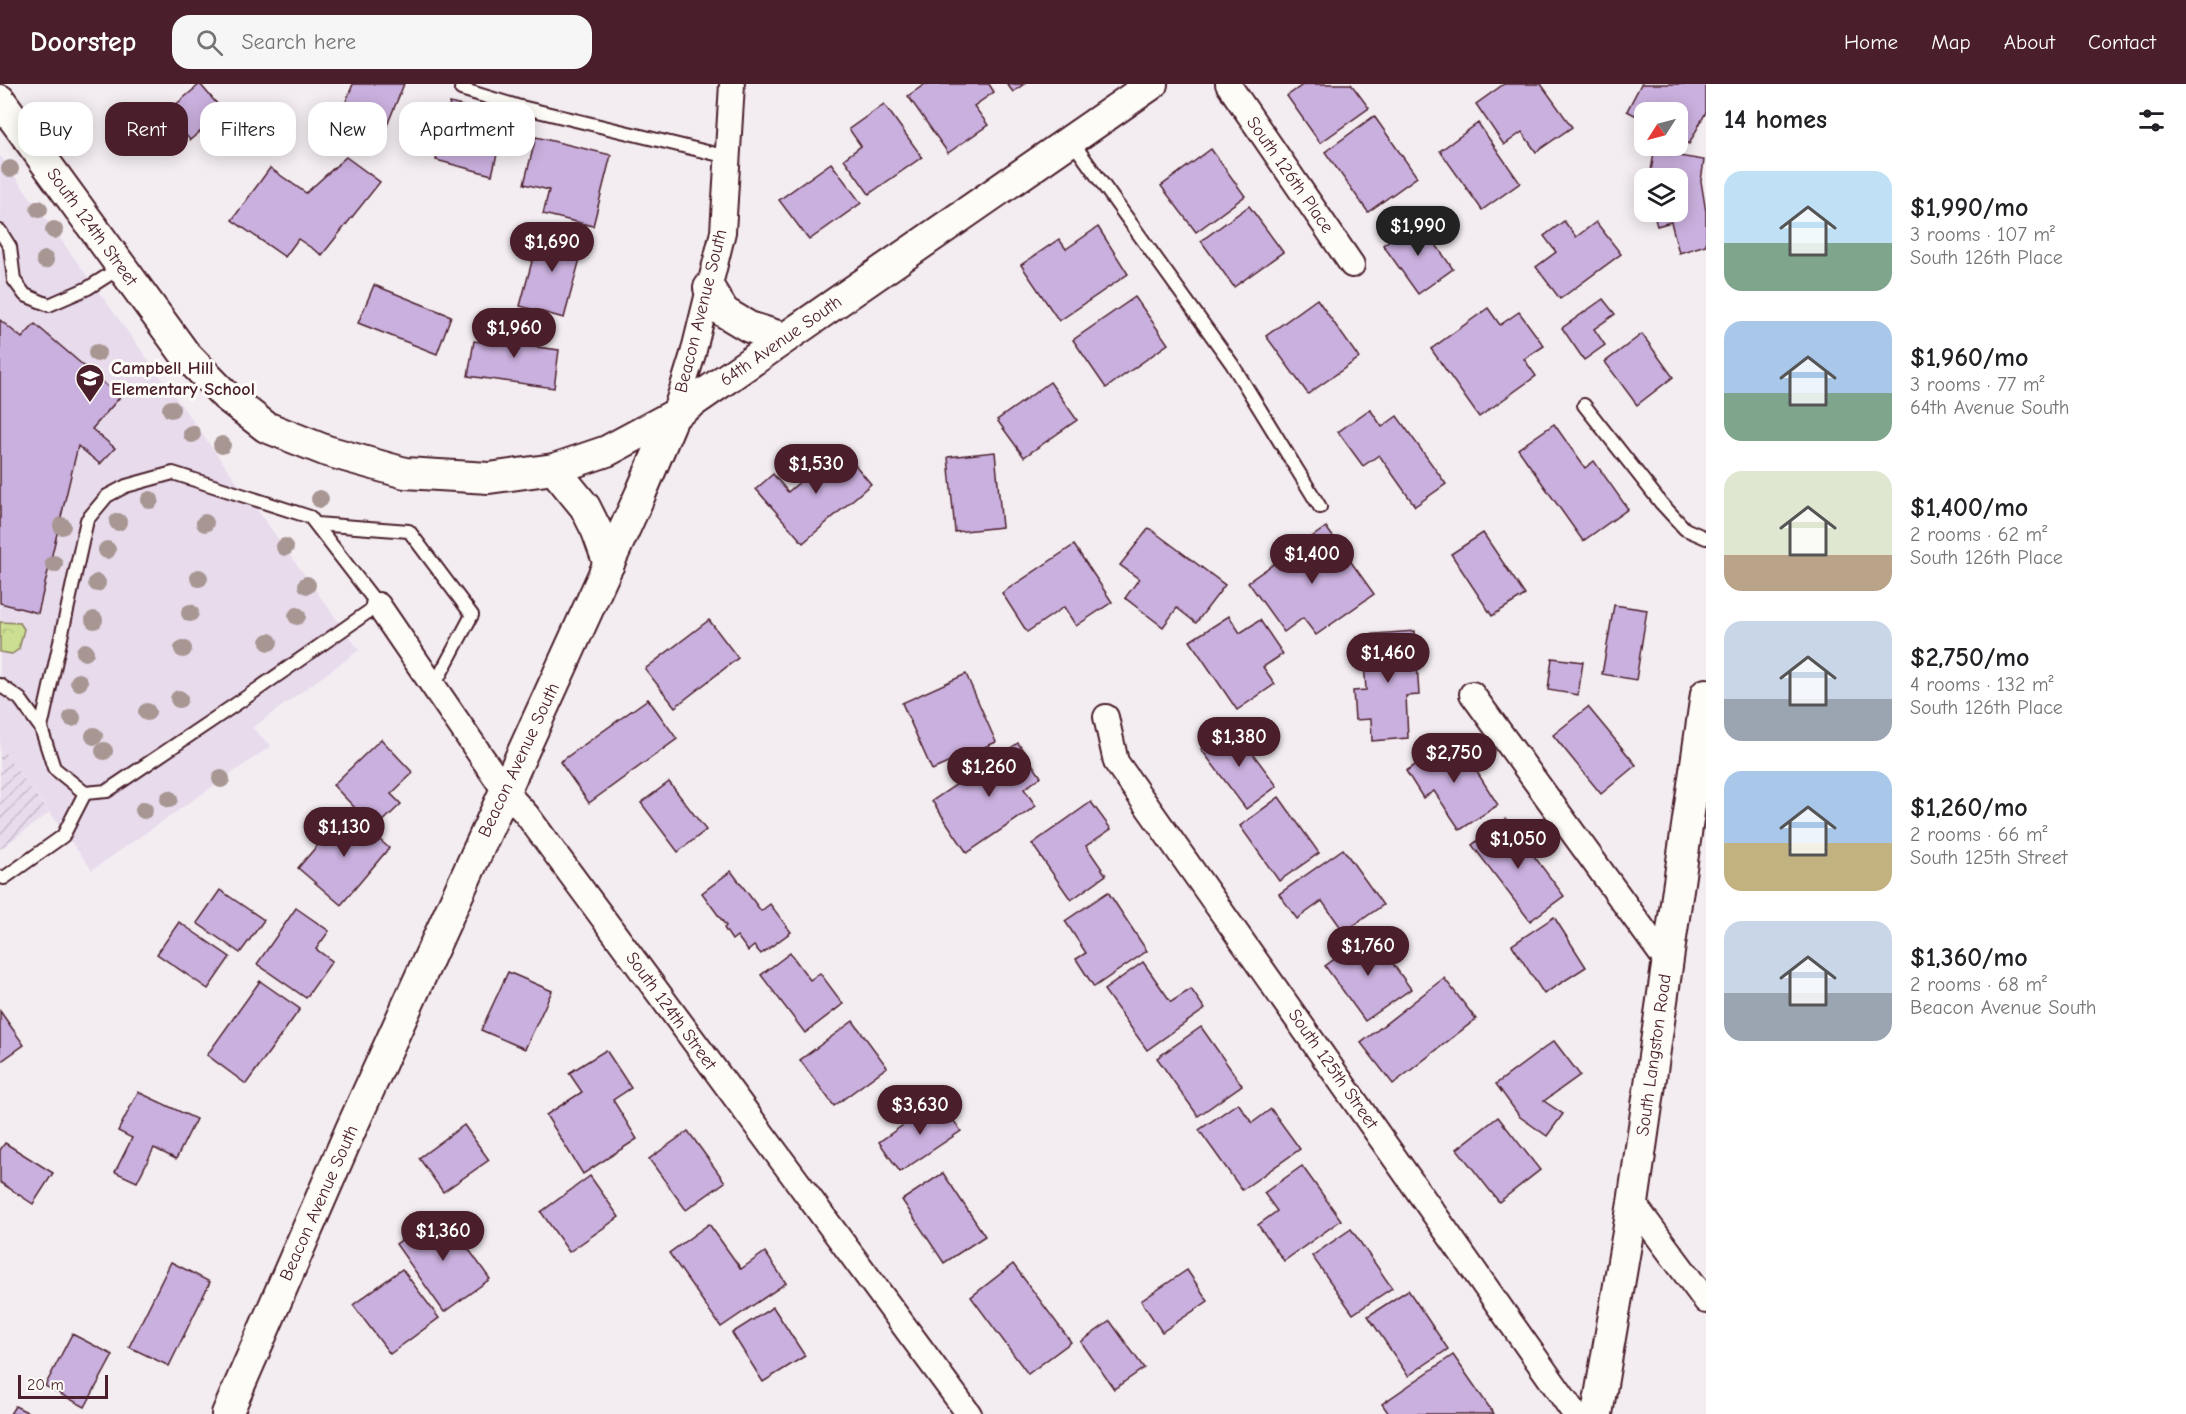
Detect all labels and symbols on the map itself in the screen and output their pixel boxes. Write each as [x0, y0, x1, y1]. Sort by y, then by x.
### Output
north arrow [1634, 102, 1688, 156]
street label: South 126th Place [1242, 113, 1338, 237]
street label: South 124th Street [42, 164, 142, 291]
pin: $1,990 [1369, 206, 1467, 257]
pin: $1,690 [503, 222, 601, 273]
street label: Beacon Avenue South [671, 227, 731, 395]
street label: 64th Avenue South [716, 291, 846, 391]
pin: $1,960 [465, 308, 563, 359]
place label: Campbell Hill Elementary School [111, 358, 255, 400]
school or university icon: Campbell Hill Elementary School [74, 362, 106, 404]
pin: $1,530 [767, 444, 865, 495]
pin: $1,400 [1263, 534, 1361, 585]
pin: $1,460 [1339, 633, 1437, 684]
street label: Beacon Avenue South [474, 679, 564, 841]
pin: $1,380 [1190, 717, 1288, 768]
pin: $2,750 [1405, 733, 1503, 784]
pin: $1,260 [940, 747, 1038, 798]
pin: $1,130 [295, 807, 393, 858]
pin: $1,050 [1469, 819, 1567, 870]
pin: $1,760 [1319, 926, 1417, 977]
street label: South 124th Street [621, 948, 721, 1075]
street label: South Langston Road [1632, 973, 1676, 1137]
street label: South 125th Street [1284, 1005, 1383, 1134]
pin: $3,630 [871, 1085, 969, 1136]
street label: Beacon Avenue South [275, 1122, 363, 1284]
pin: $1,360 [394, 1211, 492, 1262]
scale bar [18, 1372, 108, 1400]

